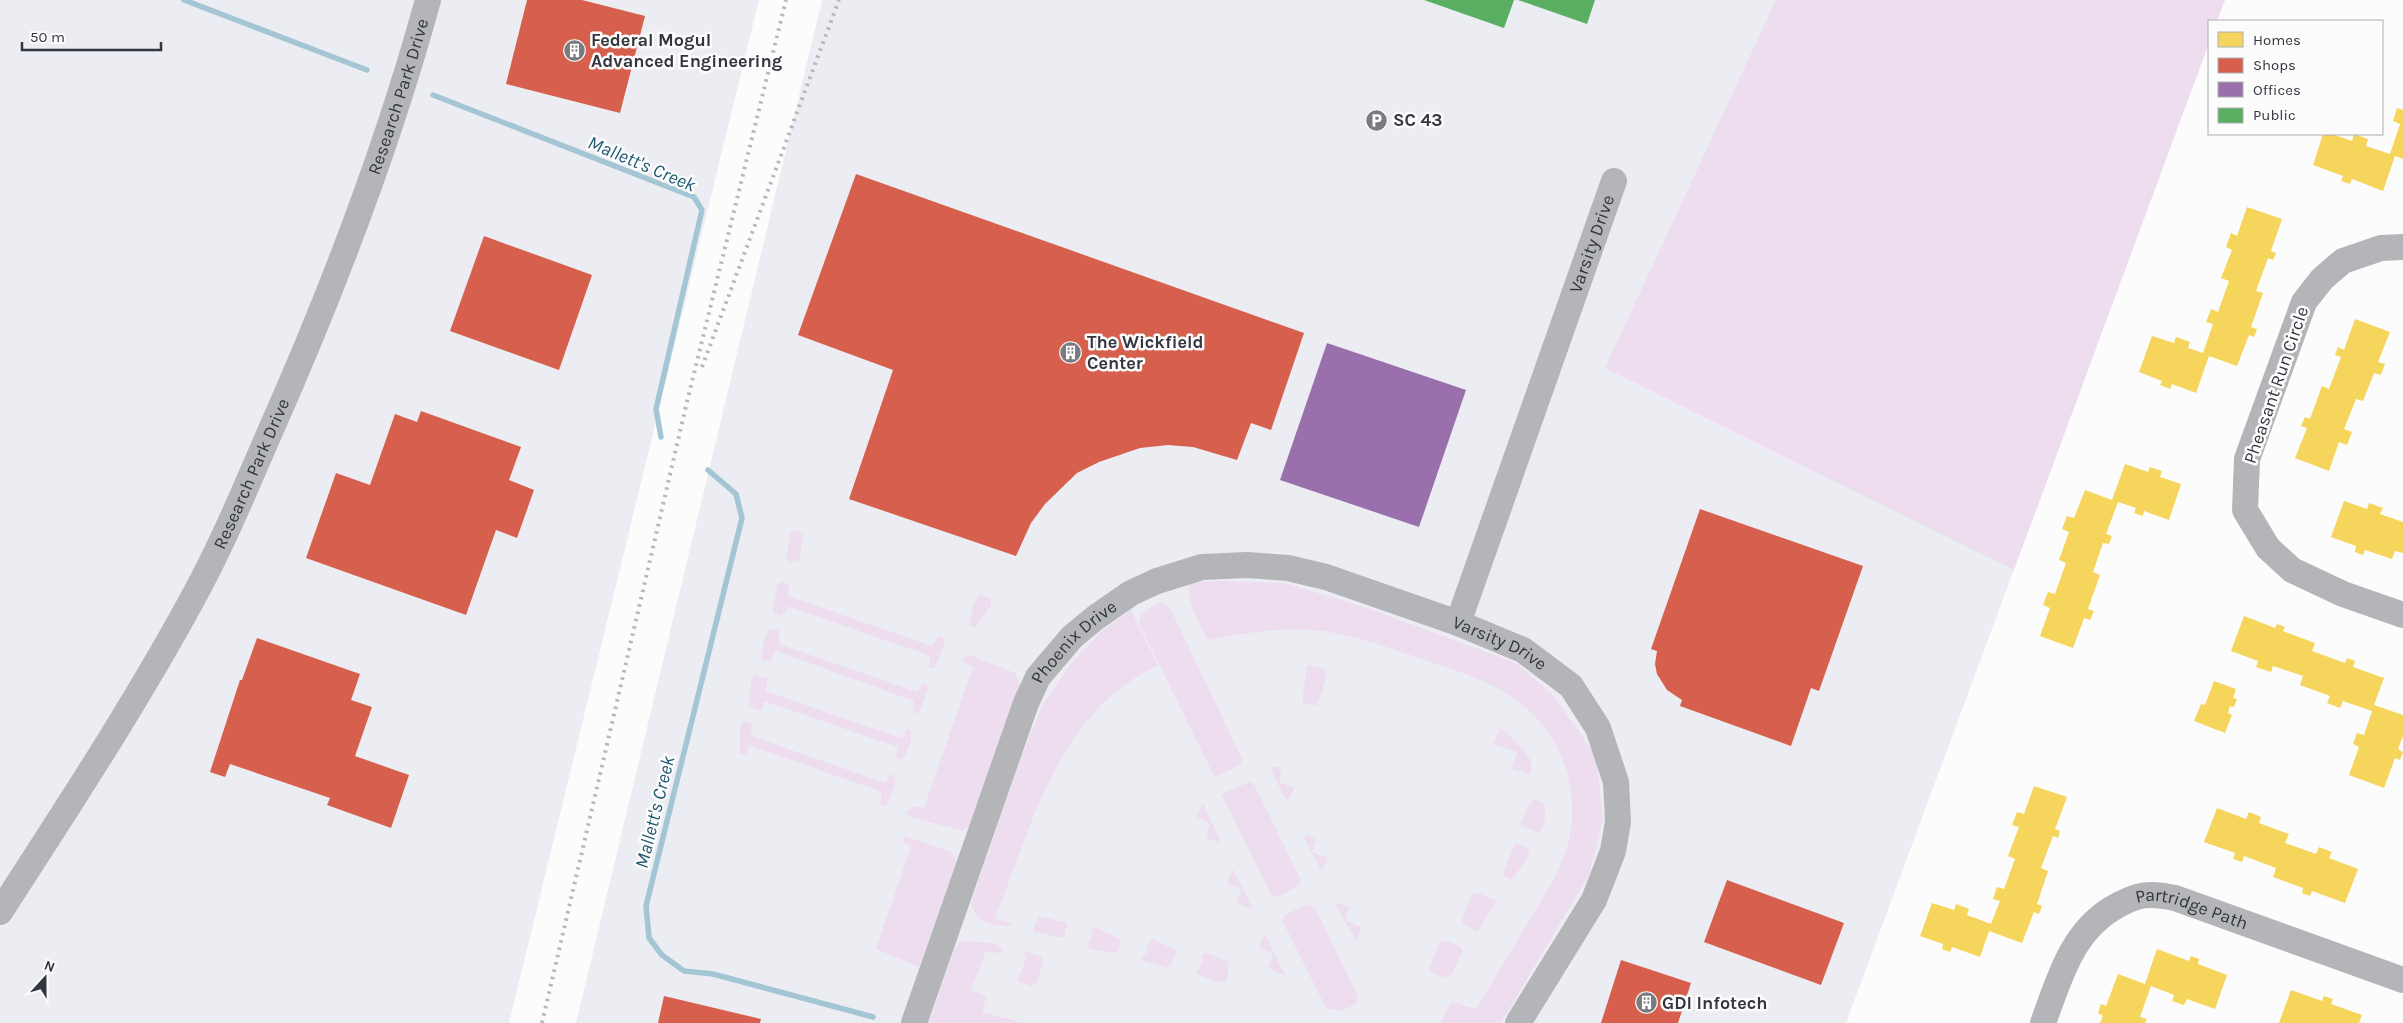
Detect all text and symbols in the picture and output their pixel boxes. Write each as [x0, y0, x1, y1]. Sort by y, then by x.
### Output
street label: Research Park Drive [363, 16, 433, 178]
scale bar [22, 20, 161, 52]
legend [2208, 20, 2383, 135]
text: 50 m [30, 28, 65, 46]
place label: Federal Mogul Advanced Engineering [591, 29, 783, 72]
text: Homes [2253, 31, 2301, 49]
building icon: Federal Mogul Advanced Engineering [563, 38, 587, 62]
text: Shops [2253, 56, 2296, 74]
text: Offices [2253, 81, 2301, 99]
text: Public [2253, 106, 2296, 124]
parking icon: SC 43 [1365, 108, 1389, 132]
place label: SC 43 [1393, 109, 1442, 131]
water label: Mallett's Creek [584, 131, 699, 197]
street label: Varsity Drive [1564, 192, 1619, 296]
street label: Pheasant Run Circle [2239, 304, 2313, 466]
place label: The Wickfield Center [1087, 331, 1204, 374]
building icon: The Wickfield Center [1059, 340, 1083, 364]
street label: Research Park Drive [208, 395, 294, 553]
street label: Phoenix Drive [1026, 595, 1121, 687]
street label: Varsity Drive [1449, 611, 1551, 675]
water label: Mallett's Creek [630, 753, 680, 871]
street label: Partridge Path [2133, 884, 2251, 934]
north arrow [20, 953, 70, 1003]
text: N [42, 957, 57, 976]
building icon: GDI Infotech [1634, 991, 1658, 1015]
place label: GDI Infotech [1662, 992, 1767, 1014]

